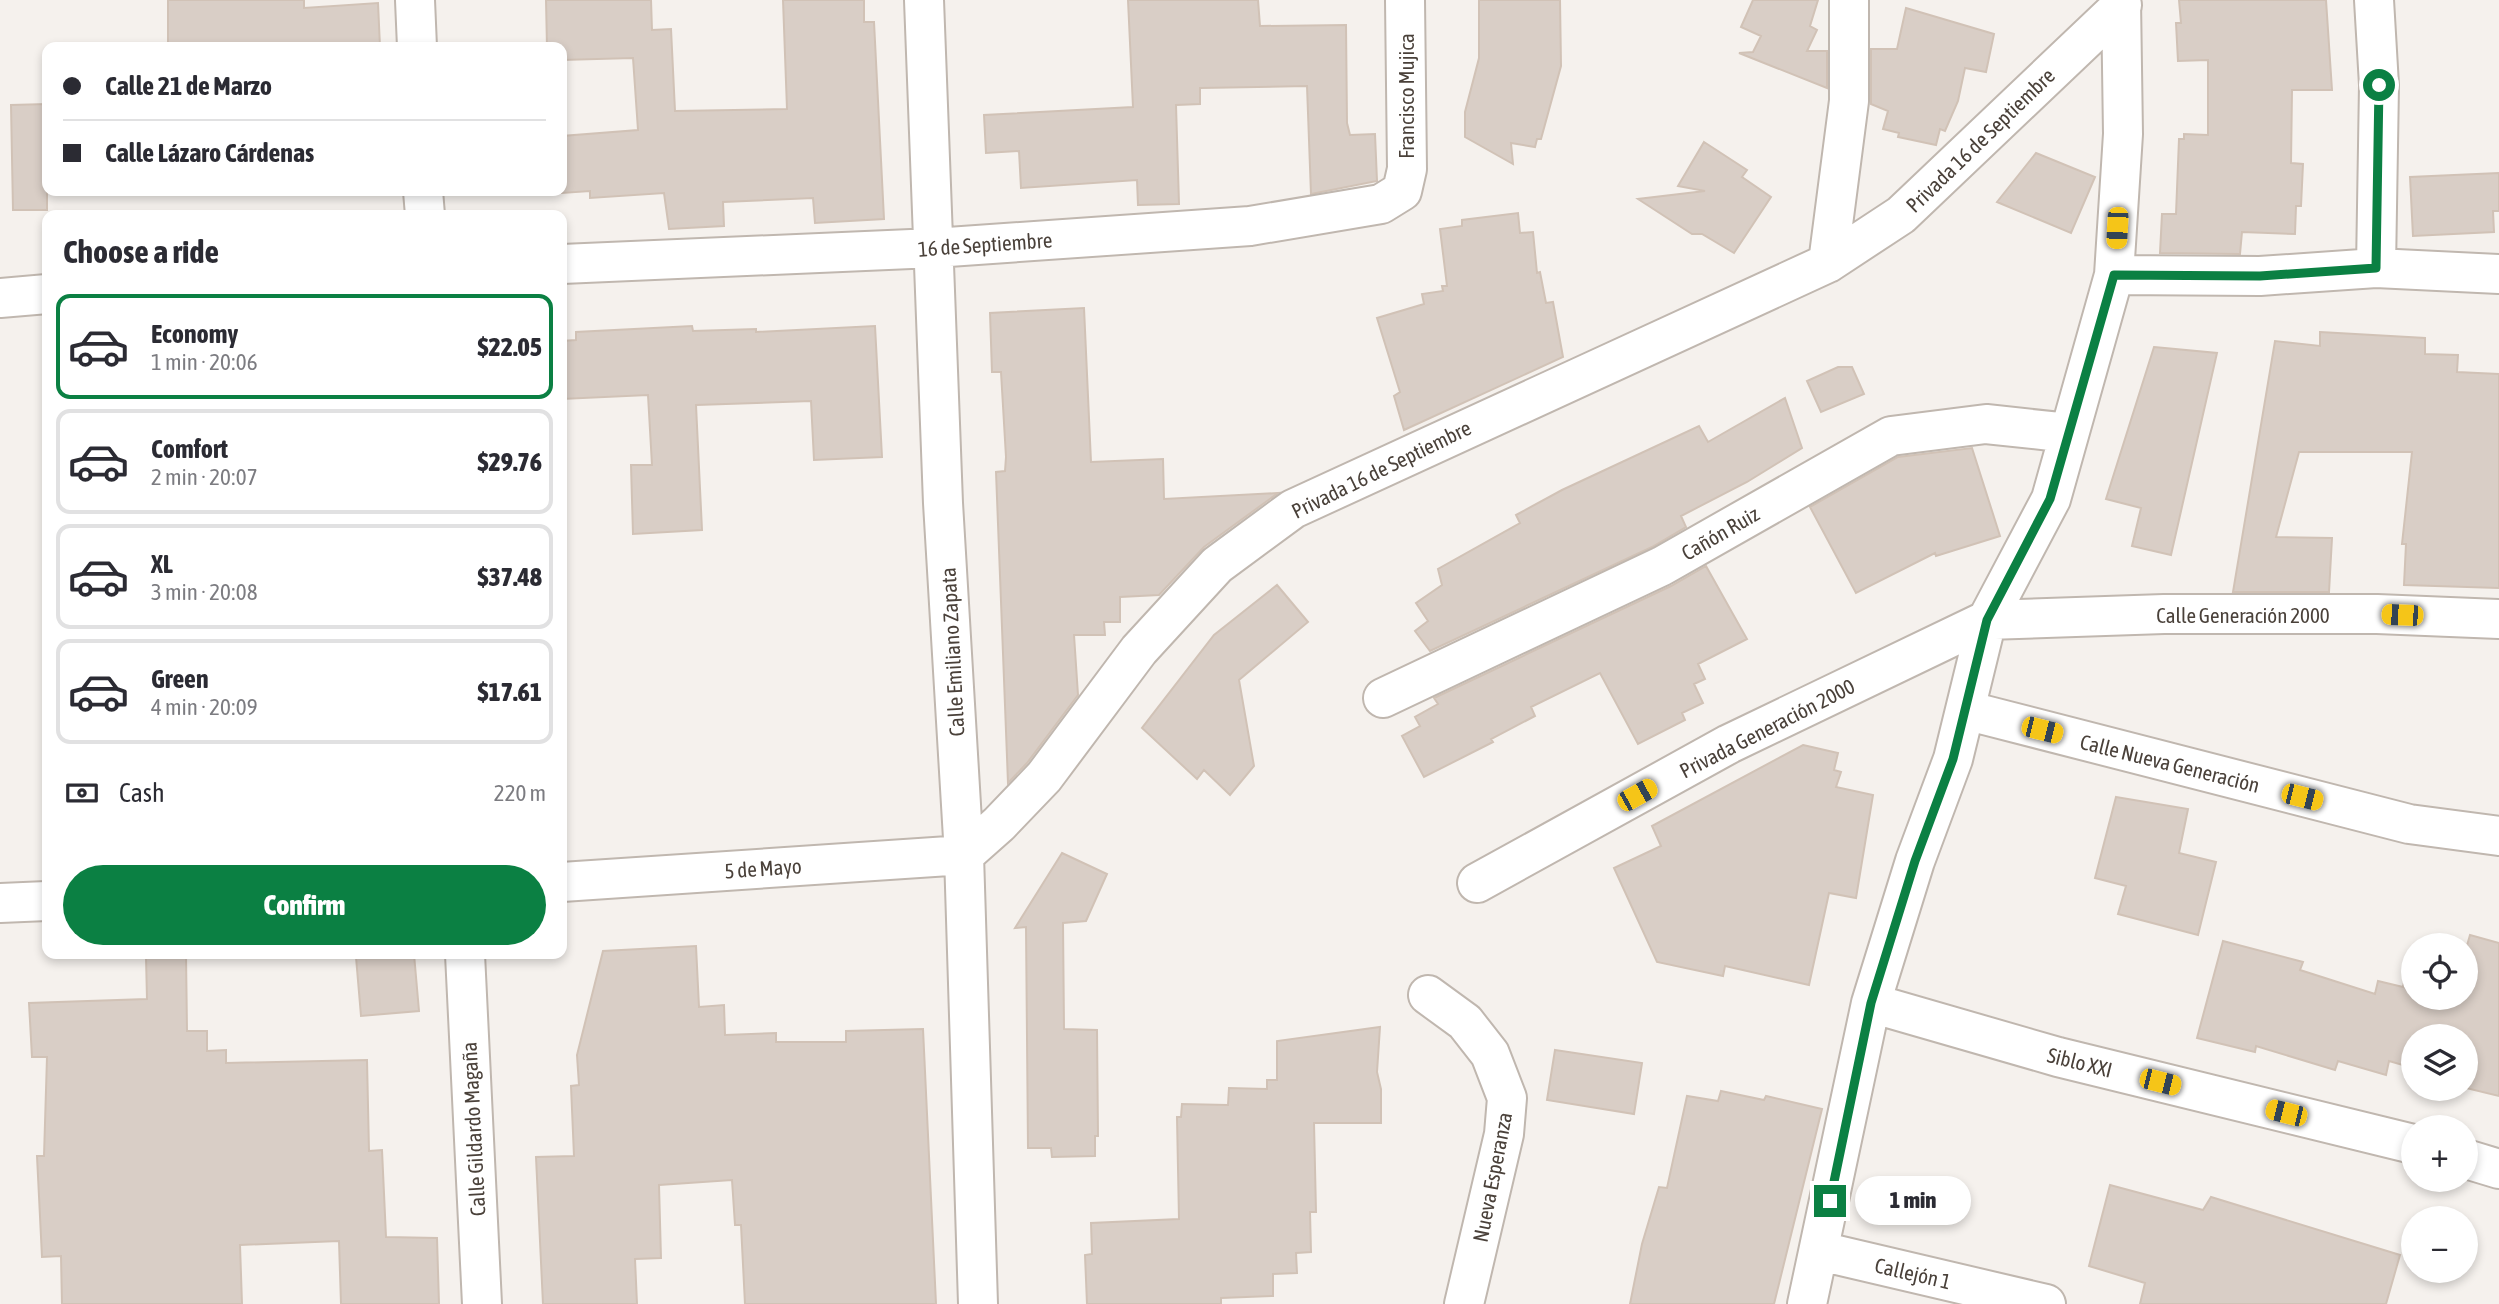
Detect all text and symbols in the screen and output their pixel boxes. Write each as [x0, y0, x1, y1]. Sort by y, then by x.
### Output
street label: Francisco Mujica [1394, 33, 1418, 159]
street label: Privada 16 de Septiembre [1901, 63, 2059, 217]
route start [2363, 69, 2395, 101]
text: Calle 21 de Marzo [105, 71, 272, 101]
text: Calle Lázaro Cárdenas [105, 138, 314, 168]
car [2106, 206, 2129, 250]
street label: 16 de Septiembre [917, 227, 1053, 261]
text: Choose a ride [63, 233, 219, 270]
icon: car [67, 315, 130, 378]
text: Economy [151, 319, 238, 349]
text: $22.05 [478, 332, 542, 362]
text: 1 min · 20:06 [151, 349, 257, 375]
street label: Privada 16 de Septiembre [1287, 415, 1475, 523]
icon: car [67, 430, 130, 493]
text: Comfort [151, 434, 228, 464]
text: $29.76 [478, 447, 542, 477]
text: 2 min · 20:07 [151, 464, 257, 490]
street label: Cañón Ruiz [1677, 501, 1763, 565]
icon: car [67, 545, 130, 608]
text: XL [151, 549, 173, 579]
text: $37.48 [478, 562, 542, 592]
street label: Calle Emiliano Zapata [936, 567, 968, 737]
text: 3 min · 20:08 [151, 579, 257, 605]
street label: Calle Generación 2000 [2156, 603, 2330, 627]
car [2381, 604, 2424, 626]
icon: car [67, 660, 130, 723]
text: Green [151, 664, 209, 694]
street label: Privada Generación 2000 [1676, 673, 1859, 783]
text: $17.61 [478, 677, 542, 707]
text: 4 min · 20:09 [151, 694, 257, 720]
car [2020, 715, 2065, 745]
street label: Calle Nueva Generación [2078, 729, 2262, 797]
icon: cash [63, 774, 101, 812]
car [1614, 776, 1661, 814]
text: Cash [119, 778, 165, 808]
text: 220 m [494, 780, 546, 806]
car [2280, 782, 2325, 812]
street label: 5 de Mayo [724, 853, 802, 883]
button: Confirm [63, 865, 546, 945]
map controls [2401, 933, 2478, 1283]
button: locate [2401, 933, 2478, 1010]
button: layers [2401, 1024, 2478, 1101]
street label: Calle Gildardo Magaña [456, 1041, 490, 1217]
street label: Siblo XXI [2045, 1042, 2115, 1082]
car [2138, 1067, 2183, 1097]
car [2264, 1098, 2309, 1128]
street label: Nueva Esperanza [1468, 1110, 1516, 1244]
button: + [2401, 1115, 2478, 1192]
callout: 1 min [1854, 1176, 1970, 1226]
route end [1814, 1185, 1846, 1217]
text: 1 min [1890, 1187, 1936, 1213]
button: − [2401, 1206, 2478, 1283]
street label: Callejón 1 [1873, 1253, 1953, 1293]

